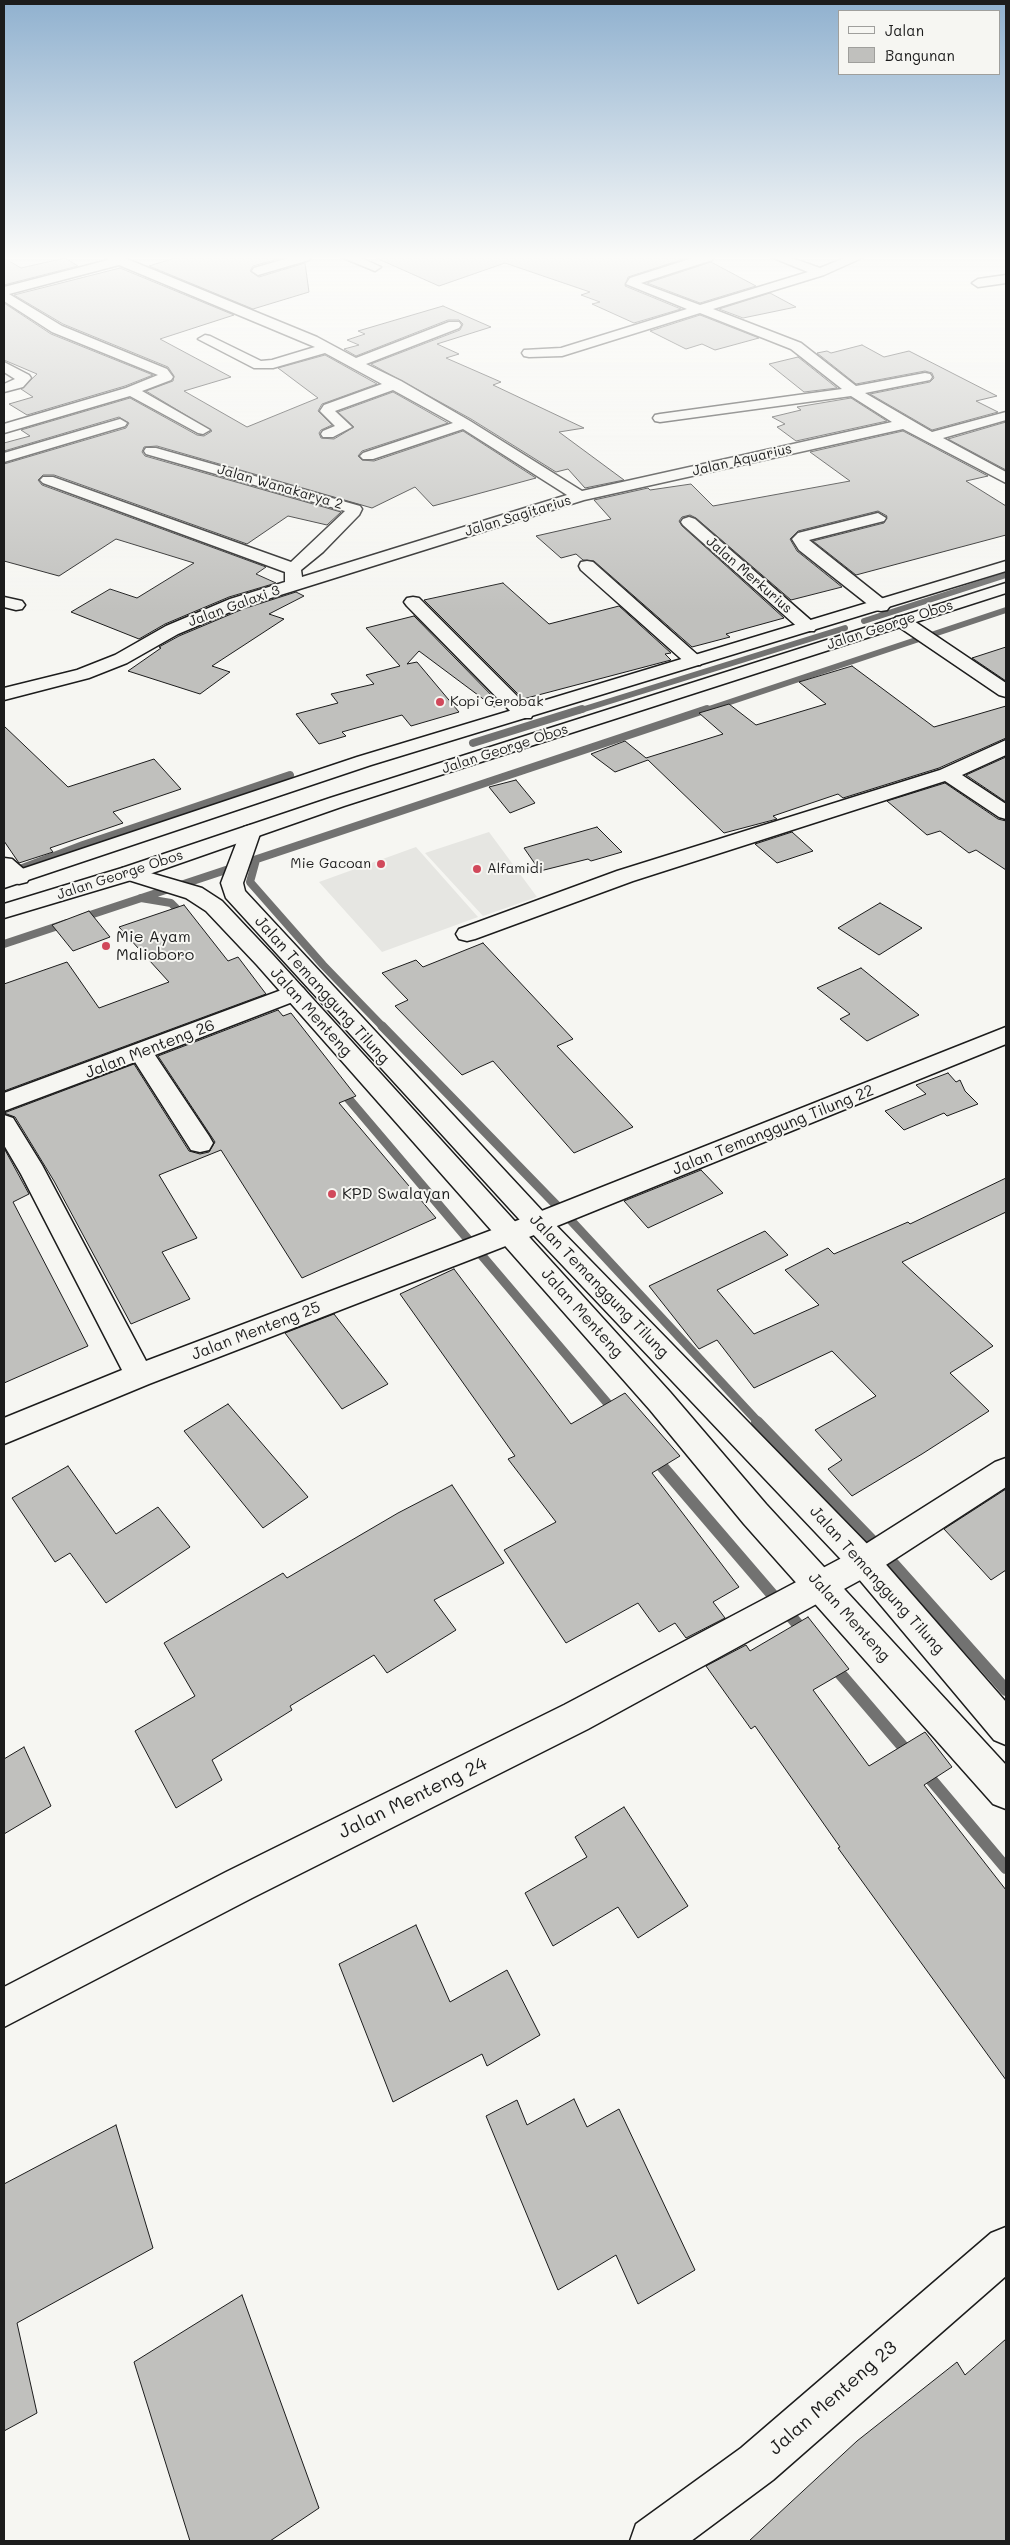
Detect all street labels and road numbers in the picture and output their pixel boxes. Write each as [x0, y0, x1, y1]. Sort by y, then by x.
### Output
street label: Jalan Aquarius [691, 440, 793, 480]
street label: Jalan Wanakarya 2 [215, 461, 345, 513]
street label: Jalan Sagitarius [463, 492, 573, 540]
street label: Jalan Merkurius [703, 533, 795, 617]
street label: Jalan Galaxi 3 [186, 582, 282, 630]
street label: Jalan George Obos [825, 597, 955, 653]
street label: Jalan George Obos [440, 721, 570, 777]
street label: Jalan George Obos [55, 847, 185, 903]
street label: Jalan Temanggung Tilung [250, 912, 394, 1068]
street label: Jalan Menteng [266, 963, 356, 1061]
street label: Jalan Menteng 26 [83, 1015, 217, 1083]
street label: Jalan Temanggung Tilung 22 [670, 1081, 876, 1179]
street label: Jalan Temanggung Tilung [525, 1210, 673, 1362]
street label: Jalan Menteng [537, 1264, 627, 1362]
street label: Jalan Menteng 25 [189, 1298, 323, 1364]
street label: Jalan Temanggung Tilung [805, 1502, 949, 1658]
street label: Jalan Menteng [804, 1568, 894, 1666]
street label: Jalan Menteng 24 [335, 1752, 491, 1844]
street label: Jalan Menteng 23 [764, 2336, 902, 2460]

